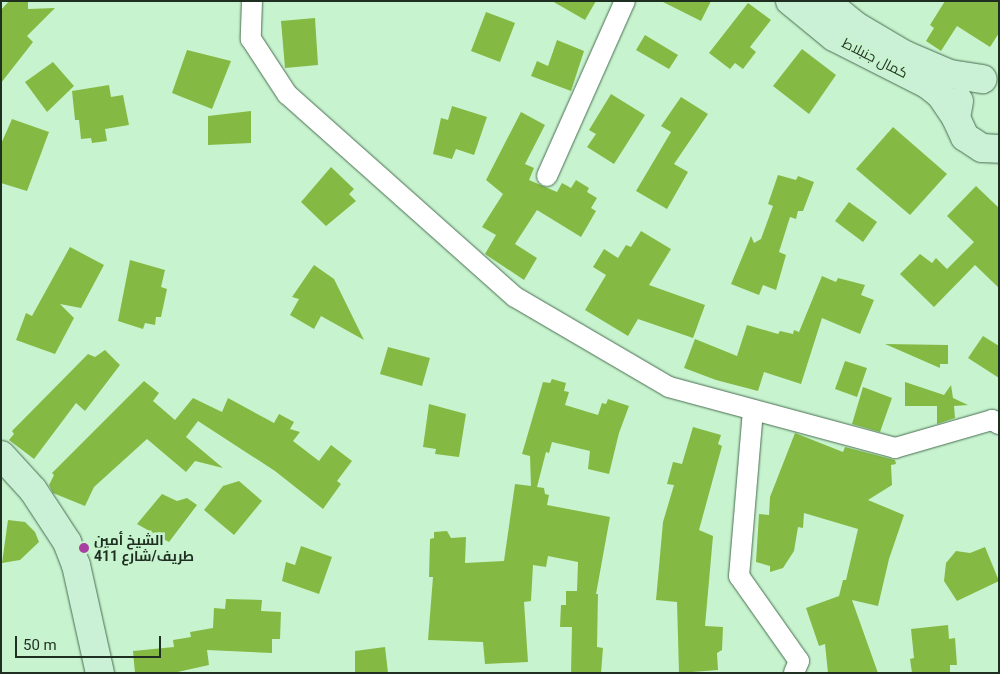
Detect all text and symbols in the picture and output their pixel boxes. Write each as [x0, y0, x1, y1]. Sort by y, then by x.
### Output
street label: كمال جنبلاط [839, 34, 911, 82]
place label: الشيخ أمين طريف/شارع 411 [94, 532, 194, 564]
marker: الشيخ أمين طريف/شارع 411 [78, 542, 90, 554]
scale bar [18, 626, 164, 658]
text: 50 m [23, 636, 57, 654]

